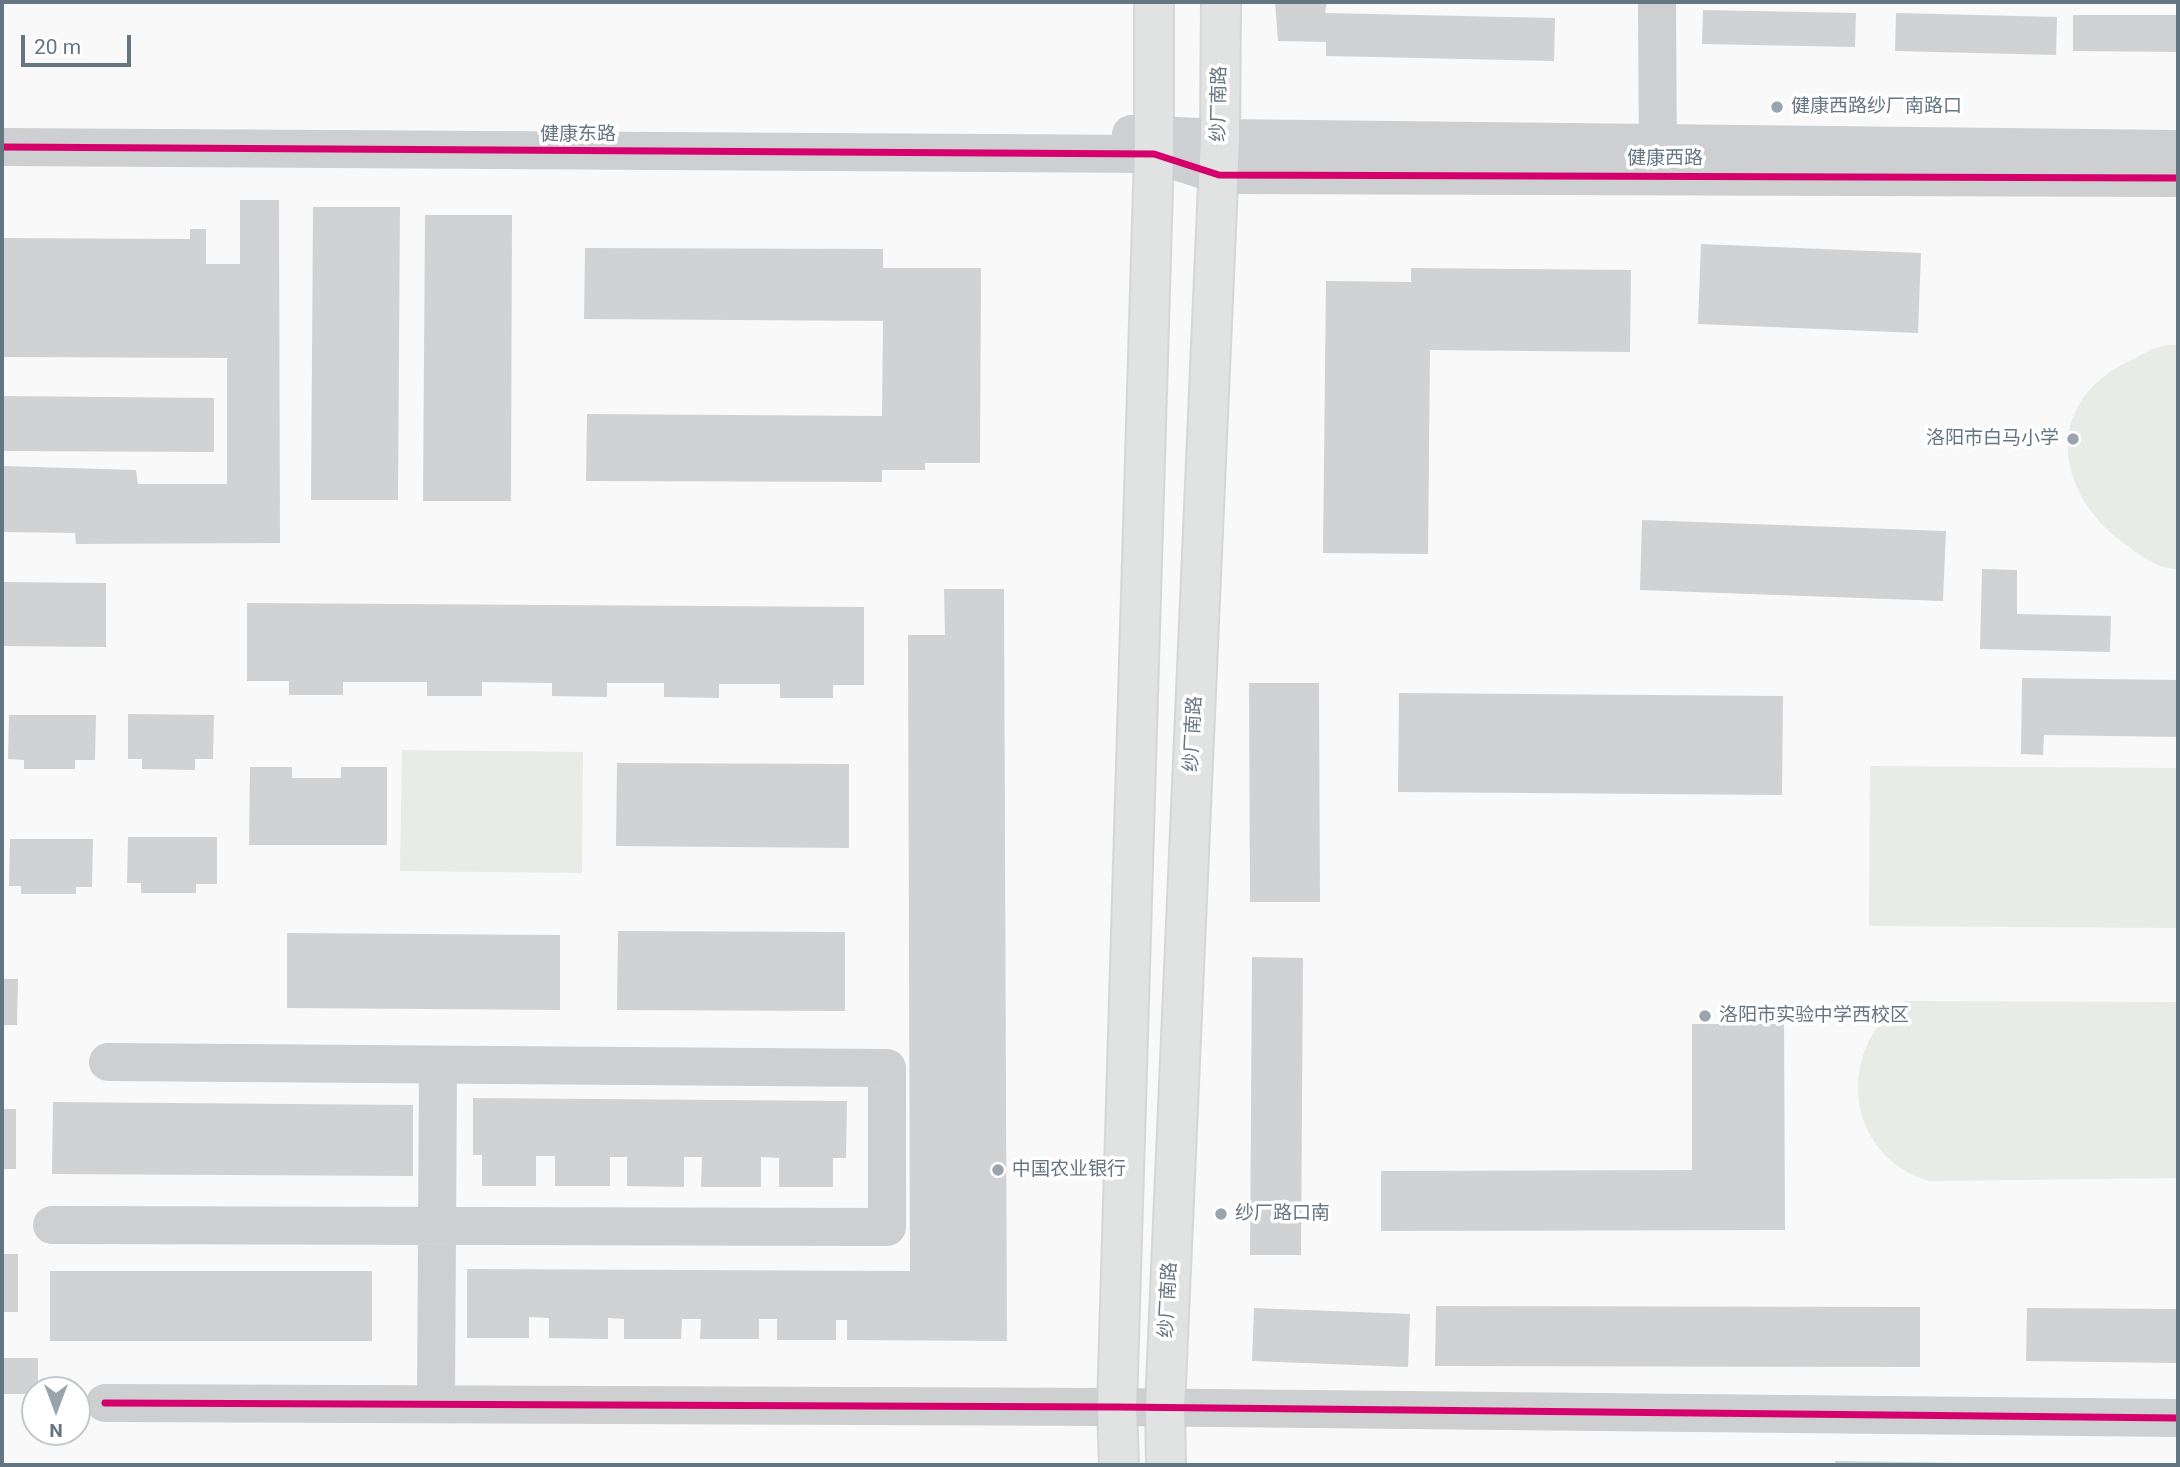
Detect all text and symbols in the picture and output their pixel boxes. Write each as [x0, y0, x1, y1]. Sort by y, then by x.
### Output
scale bar [24, 21, 135, 65]
text: 20 m [34, 35, 81, 59]
street label: 纱厂南路 [1208, 66, 1232, 142]
place label: 健康西路纱厂南路口 [1791, 96, 1962, 118]
marker: 健康西路纱厂南路口 [1769, 99, 1785, 115]
street label: 健康东路 [540, 124, 616, 146]
street label: 健康西路 [1627, 148, 1703, 170]
place label: 洛阳市白马小学 [1926, 428, 2059, 450]
marker: 洛阳市白马小学 [2065, 431, 2081, 447]
street label: 纱厂南路 [1181, 695, 1207, 773]
place label: 洛阳市实验中学西校区 [1719, 1005, 1909, 1027]
marker: 洛阳市实验中学西校区 [1697, 1008, 1713, 1024]
place label: 中国农业银行 [1012, 1159, 1126, 1181]
marker: 中国农业银行 [990, 1162, 1006, 1178]
place label: 纱厂路口南 [1235, 1203, 1330, 1225]
marker: 纱厂路口南 [1213, 1206, 1229, 1222]
street label: 纱厂南路 [1156, 1261, 1182, 1339]
north arrow [21, 1376, 91, 1446]
text: N [49, 1419, 63, 1442]

